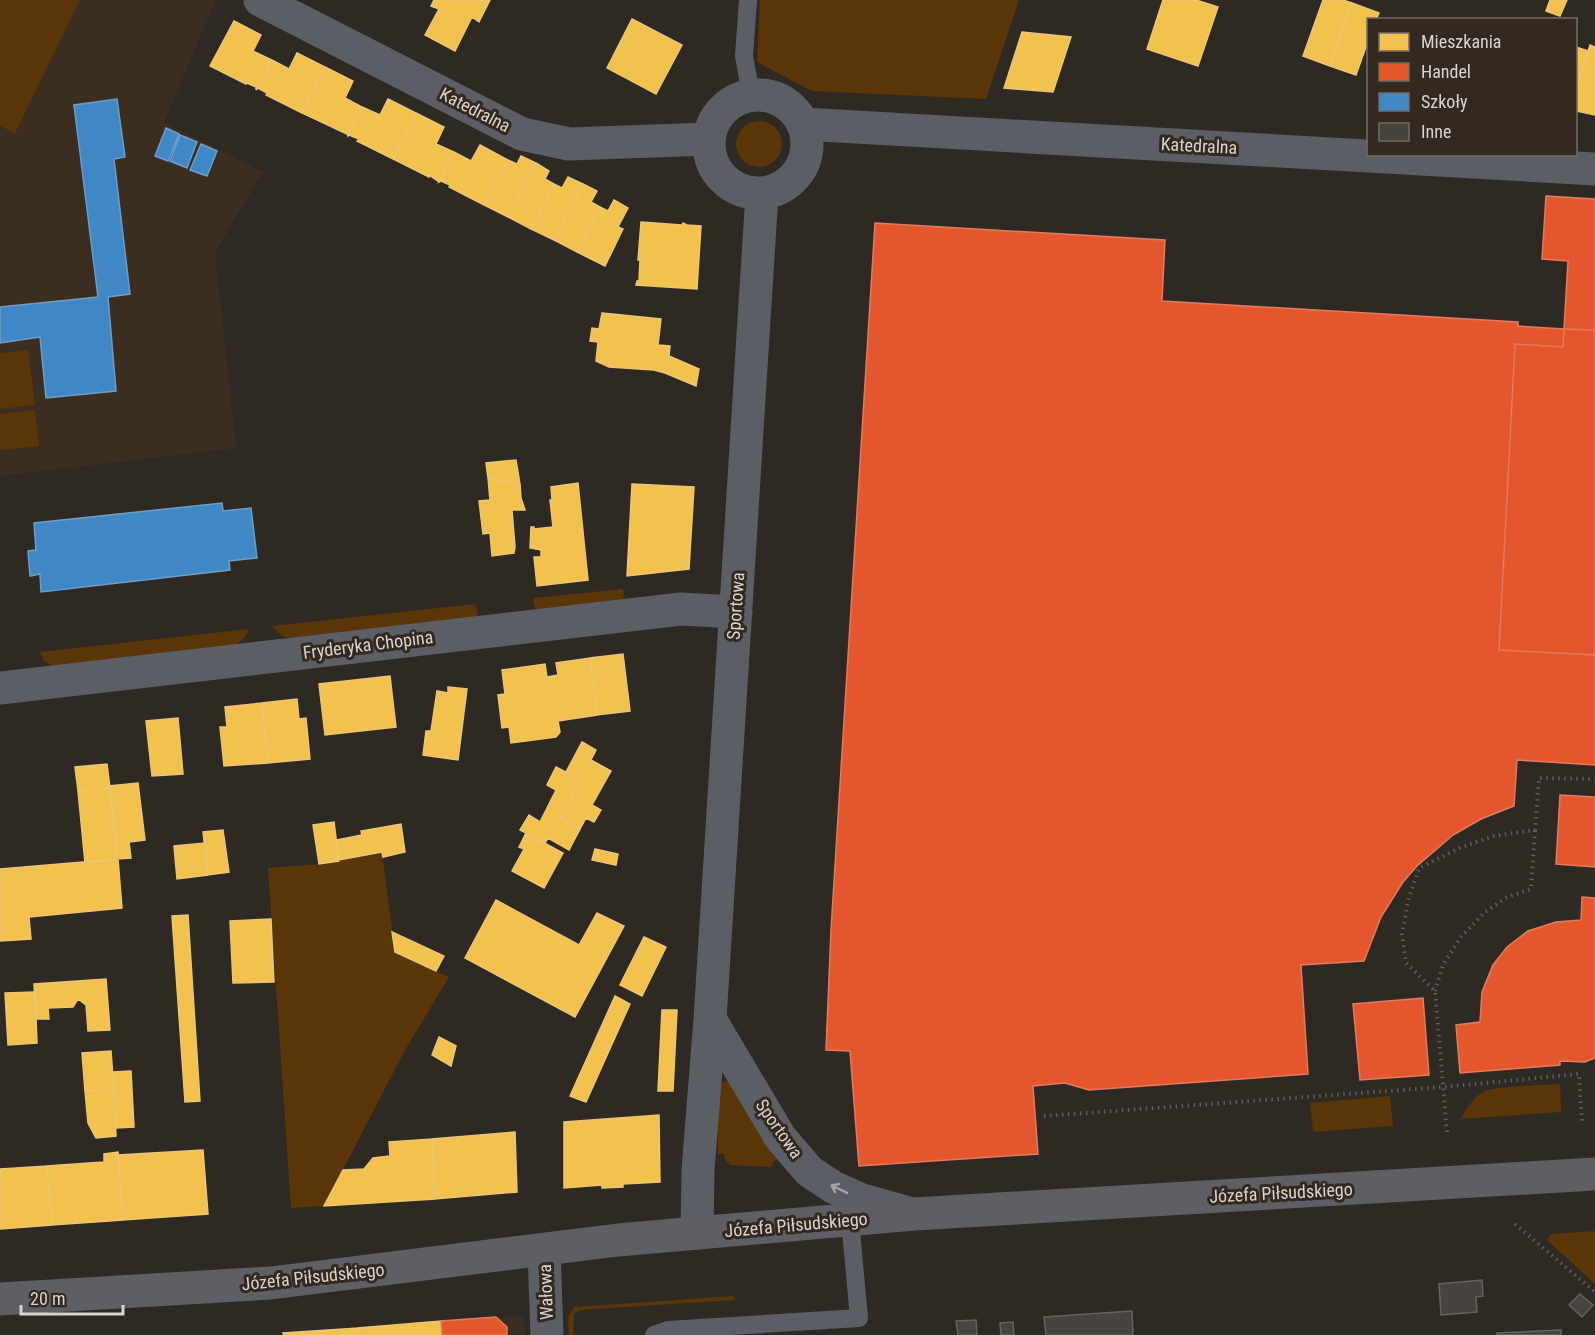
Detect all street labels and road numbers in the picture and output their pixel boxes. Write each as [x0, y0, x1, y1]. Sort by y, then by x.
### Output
street label: Katedralna [436, 83, 514, 136]
street label: Katedralna [1160, 133, 1238, 158]
street label: Sportowa [723, 571, 748, 640]
street label: Fryderyka Chopina [302, 626, 434, 663]
street label: Sportowa [751, 1095, 807, 1162]
street label: Józefa Piłsudskiego [1209, 1178, 1353, 1207]
street label: Józefa Piłsudskiego [724, 1208, 868, 1241]
street label: Józefa Piłsudskiego [240, 1259, 385, 1294]
street label: Wałowa [534, 1264, 557, 1320]

